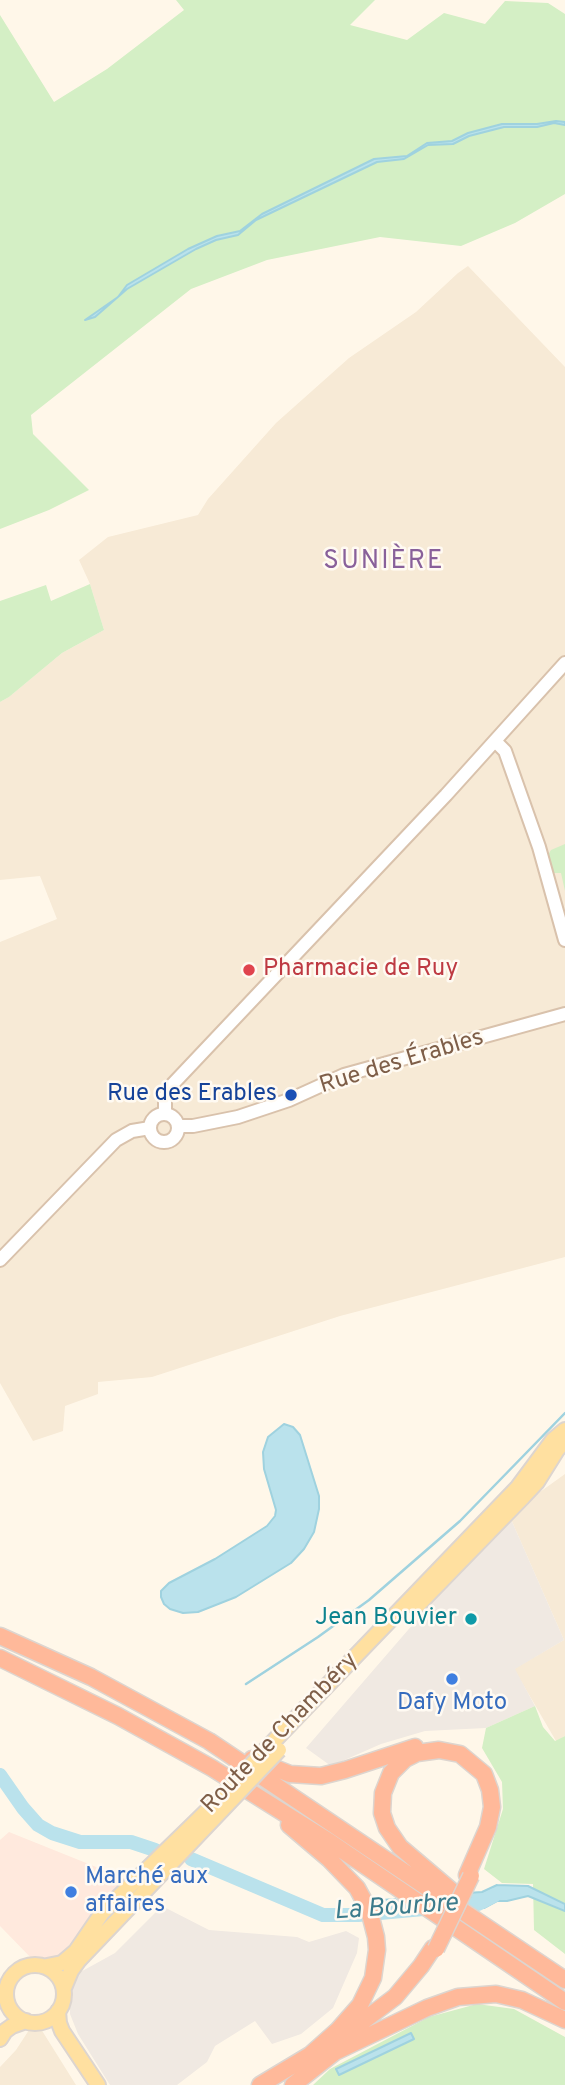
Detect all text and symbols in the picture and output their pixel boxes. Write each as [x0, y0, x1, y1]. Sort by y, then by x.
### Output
district label: SUNIÈRE [324, 547, 444, 579]
place label: Pharmacie de Ruy [263, 956, 458, 984]
marker: Pharmacie de Ruy [241, 962, 257, 978]
street label: Rue des Érables [316, 1024, 488, 1102]
place label: Rue des Erables [107, 1081, 277, 1109]
marker: Rue des Erables [283, 1087, 299, 1103]
place label: Jean Bouvier [315, 1605, 457, 1633]
marker: Jean Bouvier [463, 1611, 479, 1627]
street label: Route de Chambéry [197, 1647, 365, 1821]
marker: Dafy Moto [444, 1671, 460, 1687]
place label: Dafy Moto [397, 1690, 507, 1718]
place label: Marché aux affaires [85, 1864, 208, 1920]
marker: Marché aux affaires [63, 1884, 79, 1900]
water label: La Bourbre [333, 1889, 459, 1929]

